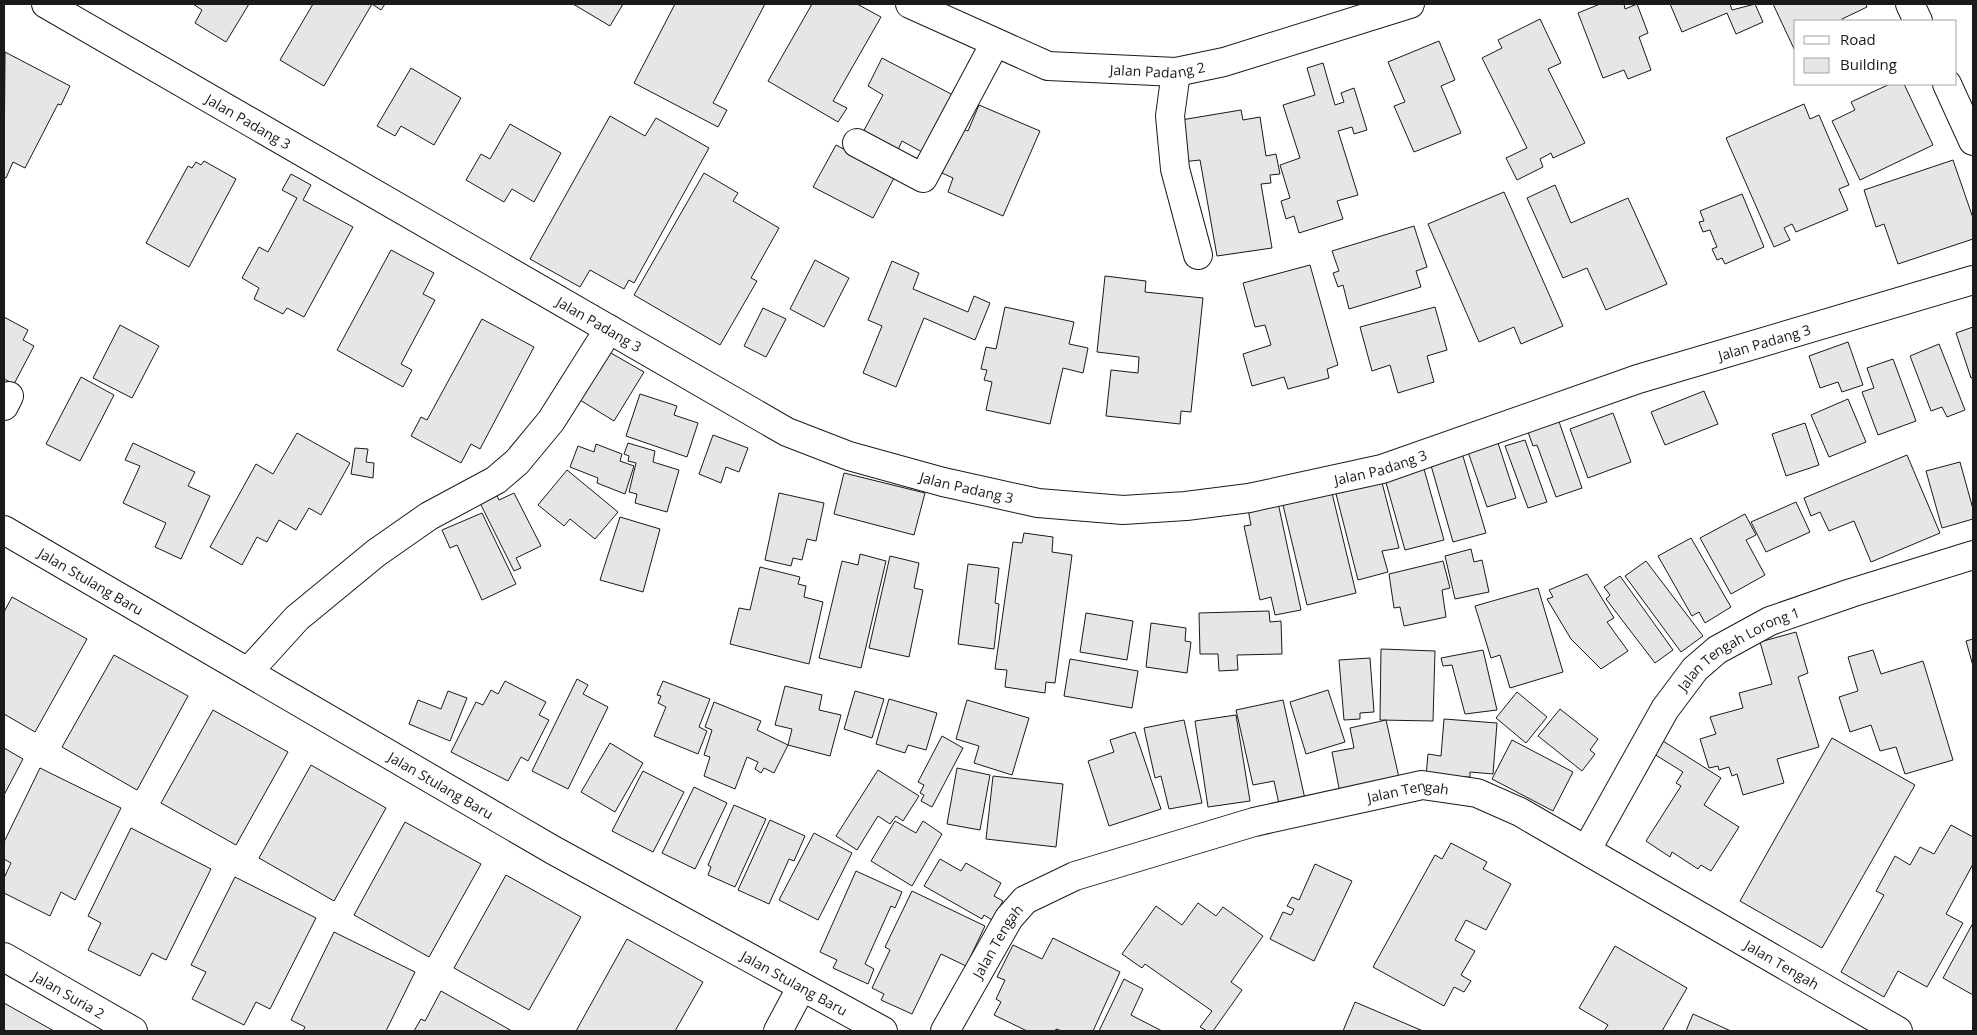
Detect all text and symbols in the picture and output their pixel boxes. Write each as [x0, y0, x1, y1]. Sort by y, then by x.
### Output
legend [1794, 20, 1957, 85]
text: Road [1840, 29, 1876, 49]
text: Building [1840, 54, 1897, 74]
street label: Jalan Padang 2 [1107, 57, 1207, 82]
street label: Jalan Padang 3 [201, 88, 295, 153]
street label: Jalan Padang 3 [551, 290, 645, 356]
street label: Jalan Padang 3 [1714, 319, 1813, 365]
street label: Jalan Padang 3 [1330, 445, 1429, 489]
street label: Jalan Padang 3 [916, 466, 1015, 507]
street label: Jalan Stulang Baru [33, 542, 147, 619]
street label: Jalan Tengah Lorong 1 [1671, 602, 1802, 696]
street label: Jalan Stulang Baru [383, 746, 497, 823]
street label: Jalan Tengah [1363, 775, 1450, 807]
street label: Jalan Tengah [966, 900, 1027, 983]
street label: Jalan Tengah [1740, 934, 1823, 993]
street label: Jalan Stulang Baru [736, 945, 851, 1019]
street label: Jalan Suria 2 [28, 965, 109, 1022]

